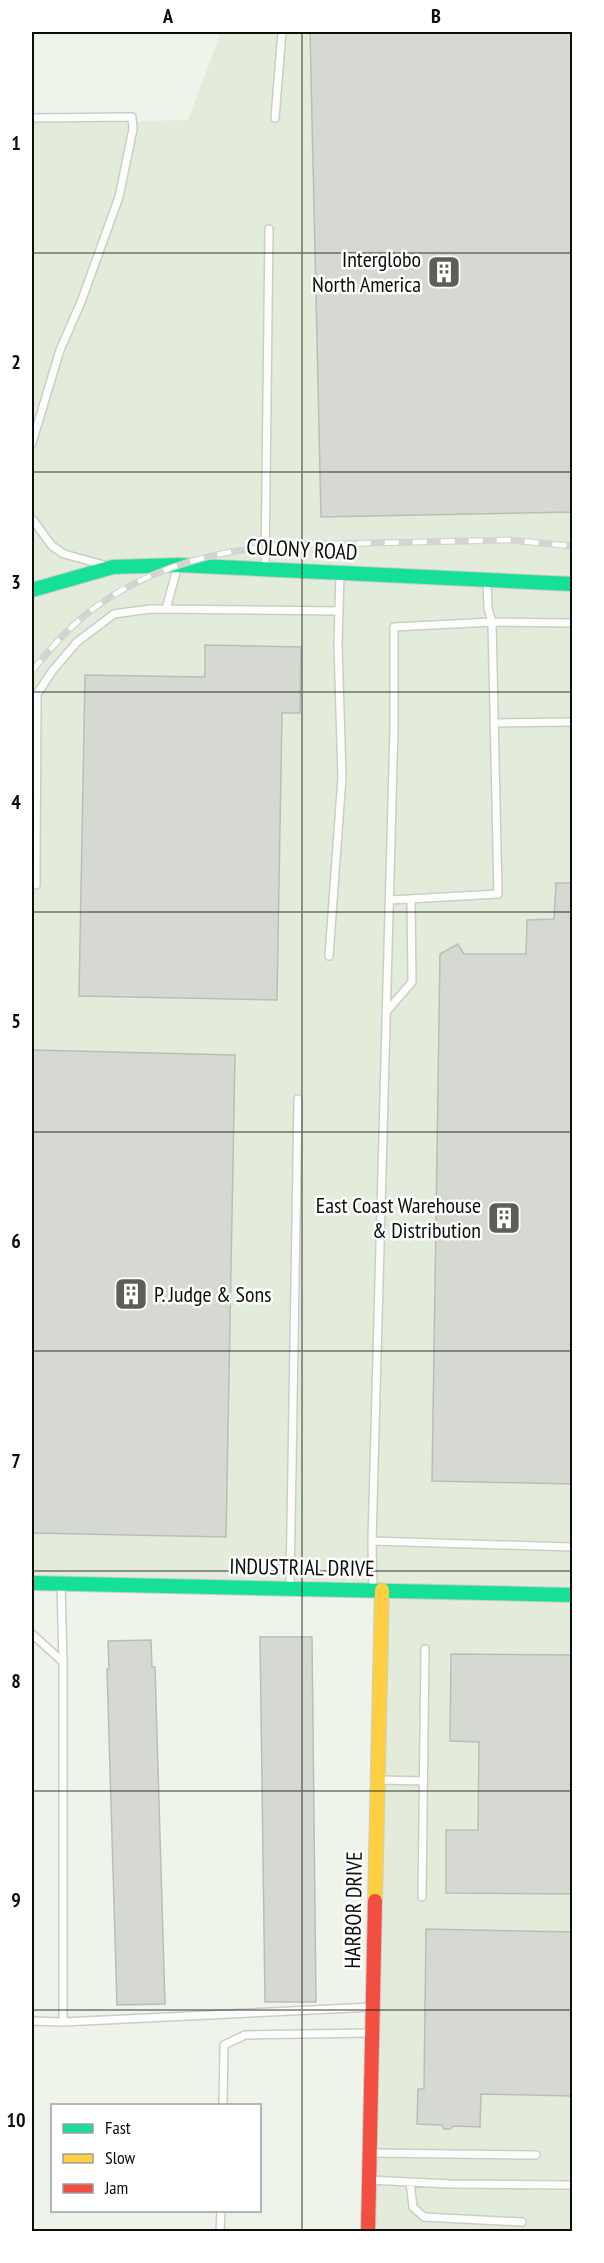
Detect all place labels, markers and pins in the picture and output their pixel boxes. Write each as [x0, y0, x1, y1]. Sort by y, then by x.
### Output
place label: Interglobo North America [312, 245, 421, 298]
building icon: Interglobo North America [426, 254, 462, 290]
place label: East Coast Warehouse & Distribution [316, 1191, 481, 1244]
building icon: East Coast Warehouse & Distribution [486, 1200, 522, 1236]
building icon: P. Judge & Sons [113, 1276, 149, 1312]
place label: P. Judge & Sons [154, 1280, 271, 1308]

